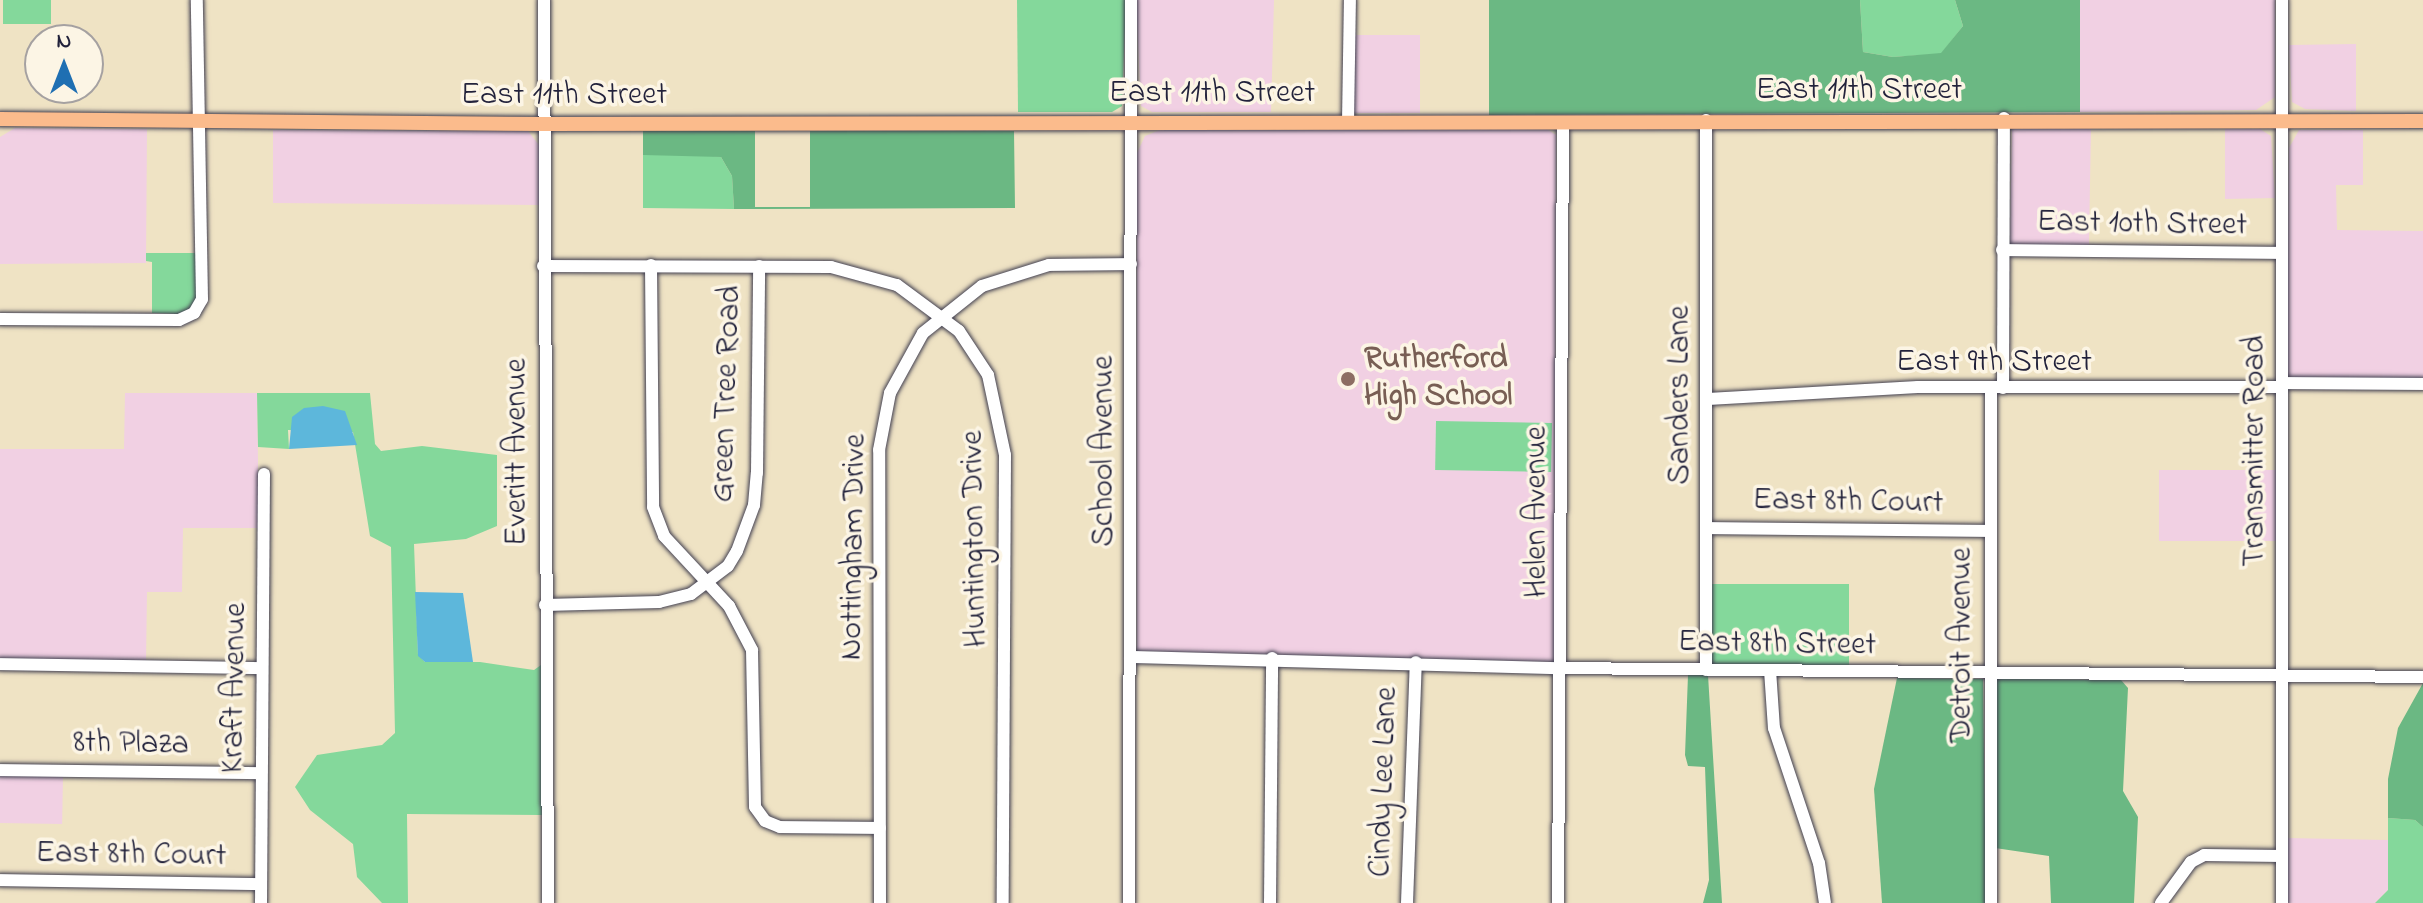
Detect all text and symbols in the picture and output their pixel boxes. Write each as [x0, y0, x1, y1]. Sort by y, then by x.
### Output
north arrow [24, 24, 104, 104]
text: N [57, 26, 71, 58]
street label: East 11th Street [1756, 72, 1962, 110]
street label: East 11th Street [1109, 75, 1315, 113]
street label: East 11th Street [461, 77, 667, 115]
street label: East 10th Street [2037, 204, 2247, 246]
street label: Green Tree Road [705, 285, 751, 503]
street label: Sanders Lane [1662, 305, 1700, 485]
street label: Transmitter Road [2237, 335, 2275, 567]
place label: Rutherford High School [1364, 342, 1512, 417]
street label: East 9th Street [1896, 344, 2092, 382]
street label: School Avenue [1086, 355, 1124, 547]
street label: Everitt Avenue [499, 358, 537, 546]
marker: Rutherford High School [1339, 370, 1357, 388]
street label: Helen Avenue [1519, 426, 1557, 598]
street label: Huntington Drive [955, 430, 997, 648]
street label: Nottingham Drive [834, 433, 876, 661]
street label: East 8th Court [1752, 482, 1944, 524]
street label: Detroit Avenue [1944, 547, 1982, 743]
street label: Kraft Avenue [215, 602, 257, 774]
street label: East 8th Street [1678, 624, 1876, 666]
street label: Cindy Lee Lane [1362, 686, 1408, 878]
street label: 8th Plaza [73, 725, 189, 765]
street label: East 8th Court [35, 835, 227, 877]

